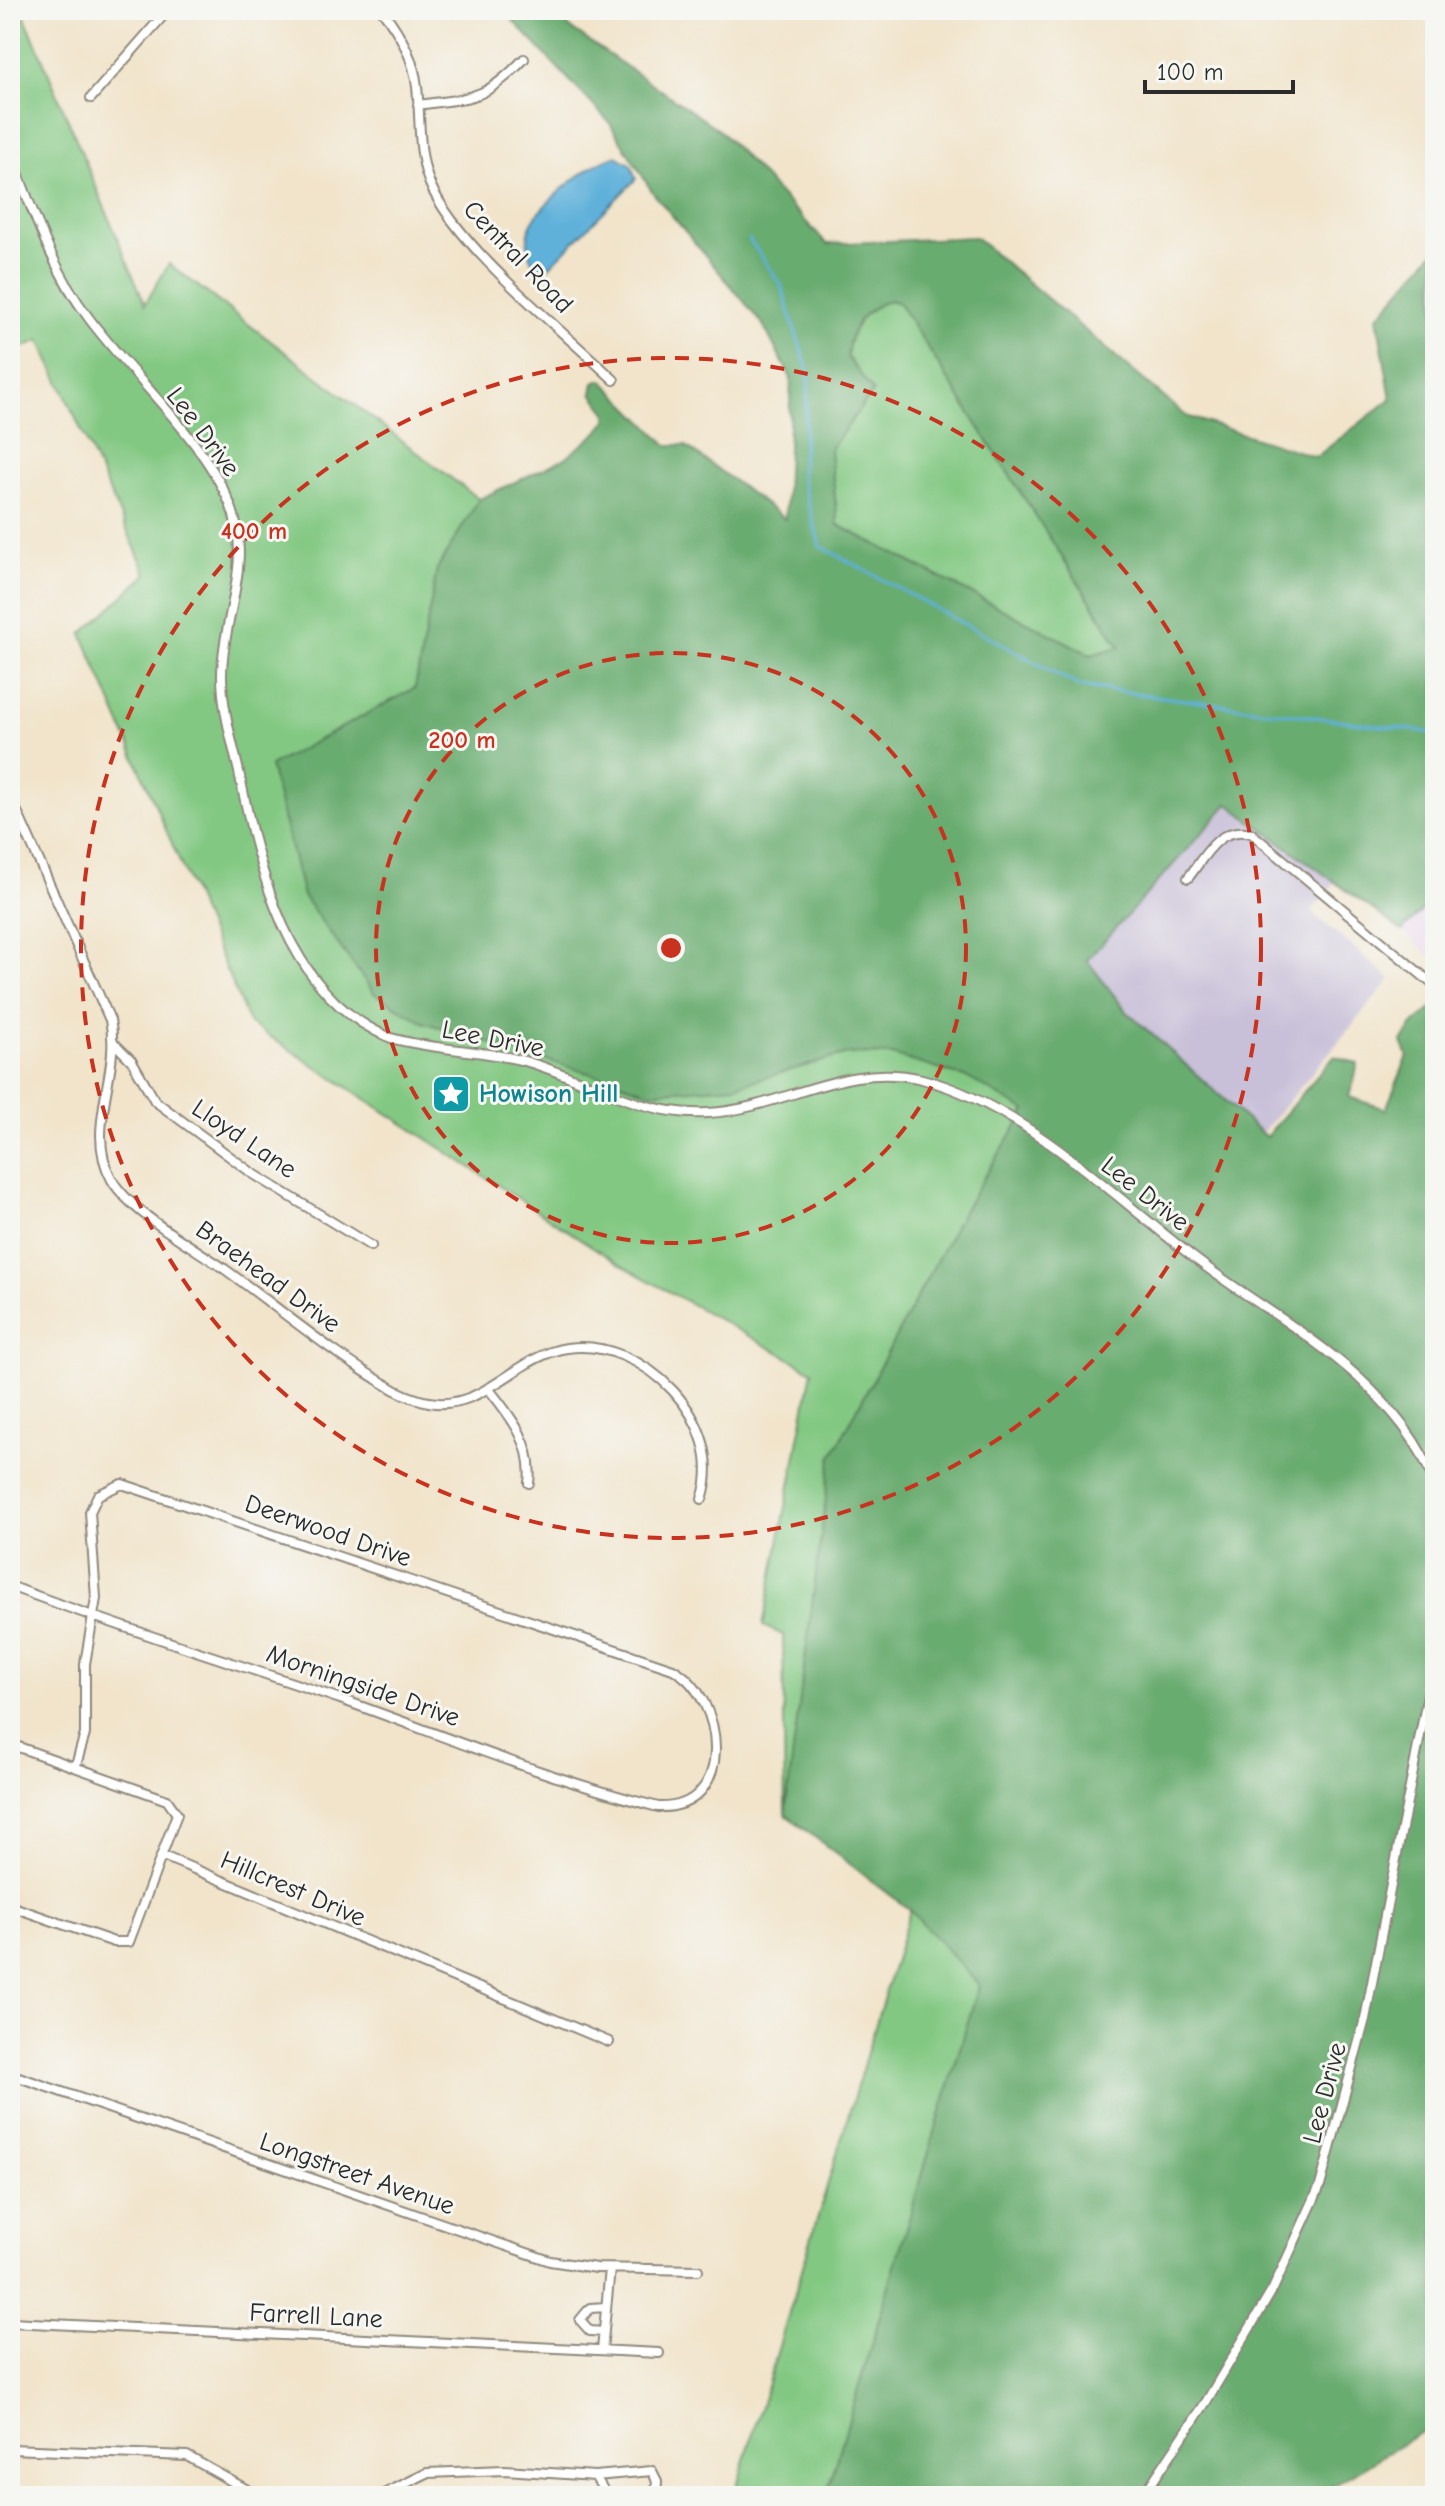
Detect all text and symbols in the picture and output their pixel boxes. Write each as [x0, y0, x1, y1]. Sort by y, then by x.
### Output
scale bar [1145, 44, 1293, 94]
text: 100 m [1157, 58, 1224, 86]
street label: Central Road [457, 195, 579, 319]
street label: Lee Drive [160, 382, 246, 482]
text: 400 m [221, 517, 287, 545]
text: 200 m [428, 726, 496, 754]
centre of rings [657, 934, 685, 962]
street label: Lee Drive [439, 1014, 547, 1064]
place icon: Howison Hill [430, 1073, 472, 1115]
place label: Howison Hill [479, 1079, 618, 1109]
street label: Lloyd Lane [186, 1093, 302, 1185]
street label: Lee Drive [1095, 1150, 1195, 1238]
street label: Braehead Drive [190, 1215, 346, 1339]
street label: Deerwood Drive [241, 1489, 415, 1573]
street label: Morningside Drive [262, 1639, 464, 1733]
street label: Hillcrest Drive [216, 1845, 370, 1933]
street label: Lee Drive [1297, 2039, 1353, 2147]
street label: Longstreet Avenue [256, 2127, 458, 2221]
street label: Farrell Lane [249, 2298, 383, 2334]

